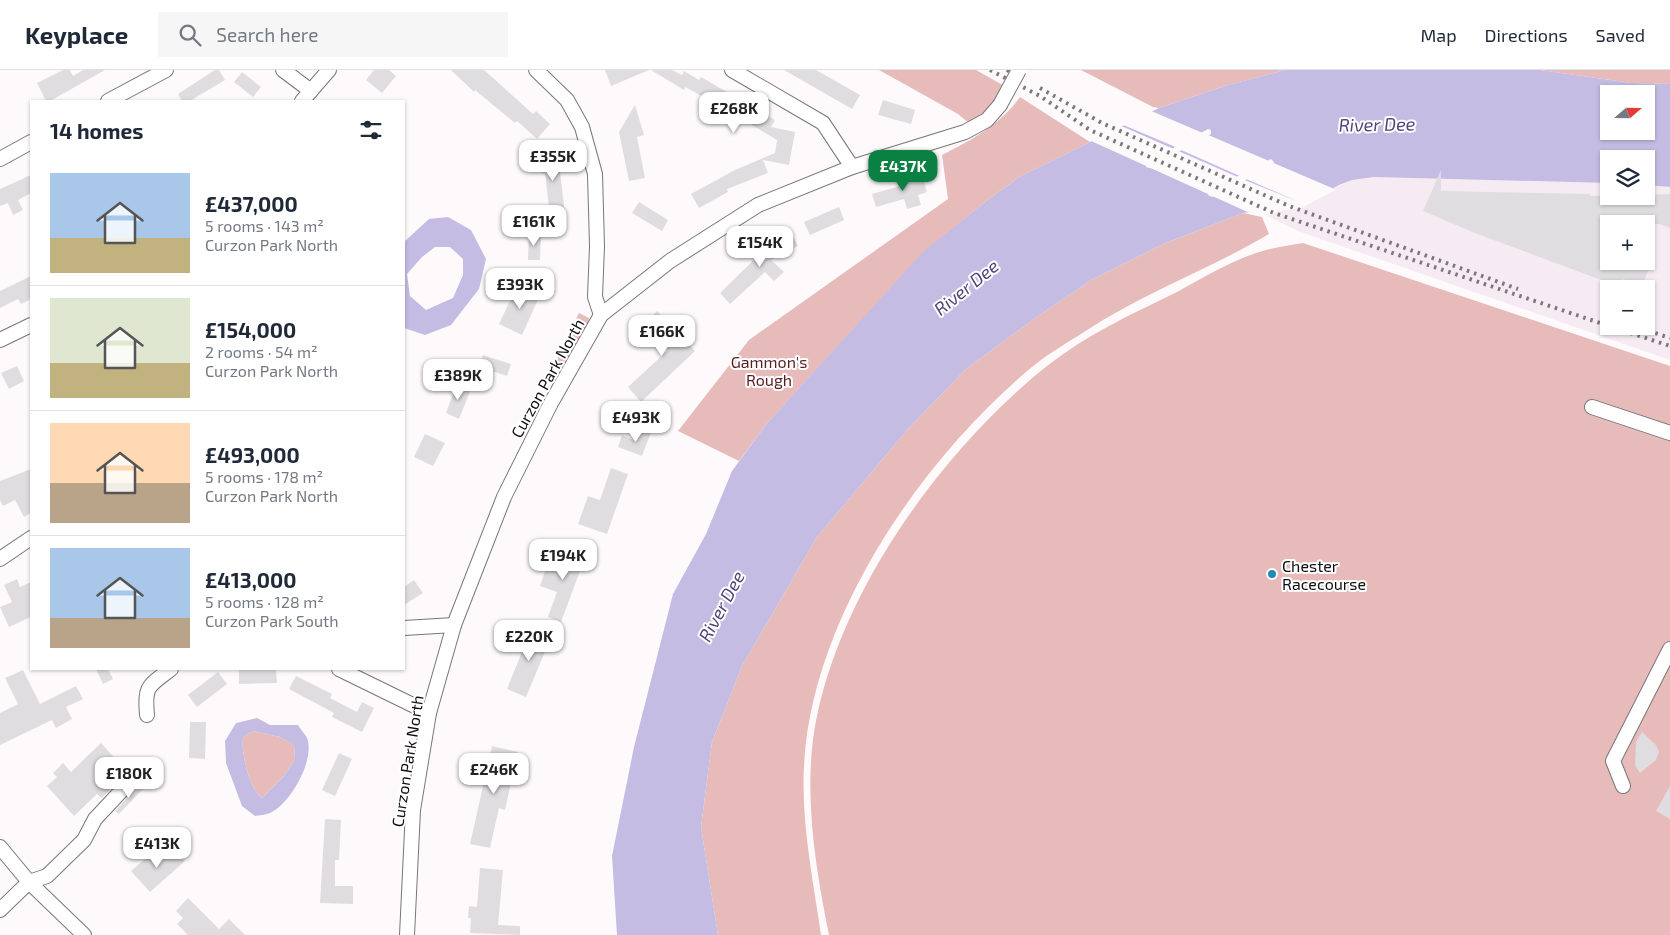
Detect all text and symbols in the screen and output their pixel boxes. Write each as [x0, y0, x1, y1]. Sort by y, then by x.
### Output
search box [158, 12, 508, 57]
text: Keyplace [25, 20, 128, 49]
icon: search [176, 21, 204, 49]
text: Search here [216, 23, 318, 46]
text: Map [1420, 24, 1457, 46]
text: Directions [1485, 24, 1568, 46]
text: Saved [1596, 24, 1645, 46]
north arrow [1600, 85, 1655, 140]
map controls [1600, 85, 1655, 335]
pin: £268K [699, 92, 769, 134]
text: £268K [710, 98, 758, 117]
water label: River Dee [1338, 112, 1416, 136]
icon: filters [357, 116, 385, 144]
text: 14 homes [50, 118, 144, 143]
pin: £355K [518, 140, 588, 182]
text: £355K [530, 146, 576, 165]
pin: £437K [868, 150, 938, 192]
button: layers [1600, 150, 1655, 205]
text: £437K [879, 156, 927, 175]
text: £437,000 [205, 191, 298, 216]
icon: home [90, 193, 150, 253]
pin: £161K [499, 204, 569, 247]
text: £161K [513, 211, 555, 230]
button: + [1600, 215, 1655, 270]
text: 5 rooms · 143 m² [205, 216, 324, 235]
pin: £154K [725, 226, 795, 268]
text: £154K [737, 232, 783, 251]
text: Curzon Park North [205, 235, 338, 254]
water label: River Dee [929, 254, 1003, 320]
pin: £393K [485, 268, 555, 310]
text: £393K [496, 274, 544, 293]
button: − [1600, 280, 1655, 335]
pin: £166K [627, 314, 697, 357]
street label: Curzon Park North [506, 315, 588, 441]
text: £154,000 [205, 317, 296, 342]
icon: home [90, 318, 150, 378]
text: £166K [639, 321, 685, 340]
text: 2 rooms · 54 m² [205, 342, 318, 361]
park label: Gammon's Rough [731, 352, 807, 389]
pin: £389K [423, 358, 493, 401]
text: Curzon Park North [205, 361, 338, 380]
text: £389K [434, 365, 482, 384]
pin: £493K [601, 400, 671, 443]
text: £493K [612, 407, 660, 426]
text: £493,000 [205, 442, 300, 467]
icon: home [90, 443, 150, 503]
text: 5 rooms · 178 m² [205, 467, 323, 486]
text: Curzon Park North [205, 486, 338, 505]
pin: £194K [528, 538, 598, 581]
text: £194K [540, 545, 586, 564]
place label: Chester Racecourse [1282, 556, 1366, 593]
text: £413,000 [205, 567, 297, 592]
water label: River Dee [693, 567, 749, 645]
icon: home [90, 568, 150, 628]
marker: Chester Racecourse [1266, 568, 1278, 580]
text: 5 rooms · 128 m² [205, 592, 324, 611]
text: Curzon Park South [205, 611, 338, 630]
pin: £220K [494, 620, 564, 662]
text: £220K [505, 626, 553, 645]
street label: Curzon Park North [387, 694, 427, 828]
pin: £246K [459, 752, 529, 795]
pin: £180K [94, 756, 164, 799]
text: £246K [470, 759, 518, 778]
text: £180K [106, 763, 152, 782]
pin: £413K [122, 826, 192, 869]
text: £413K [134, 833, 180, 852]

